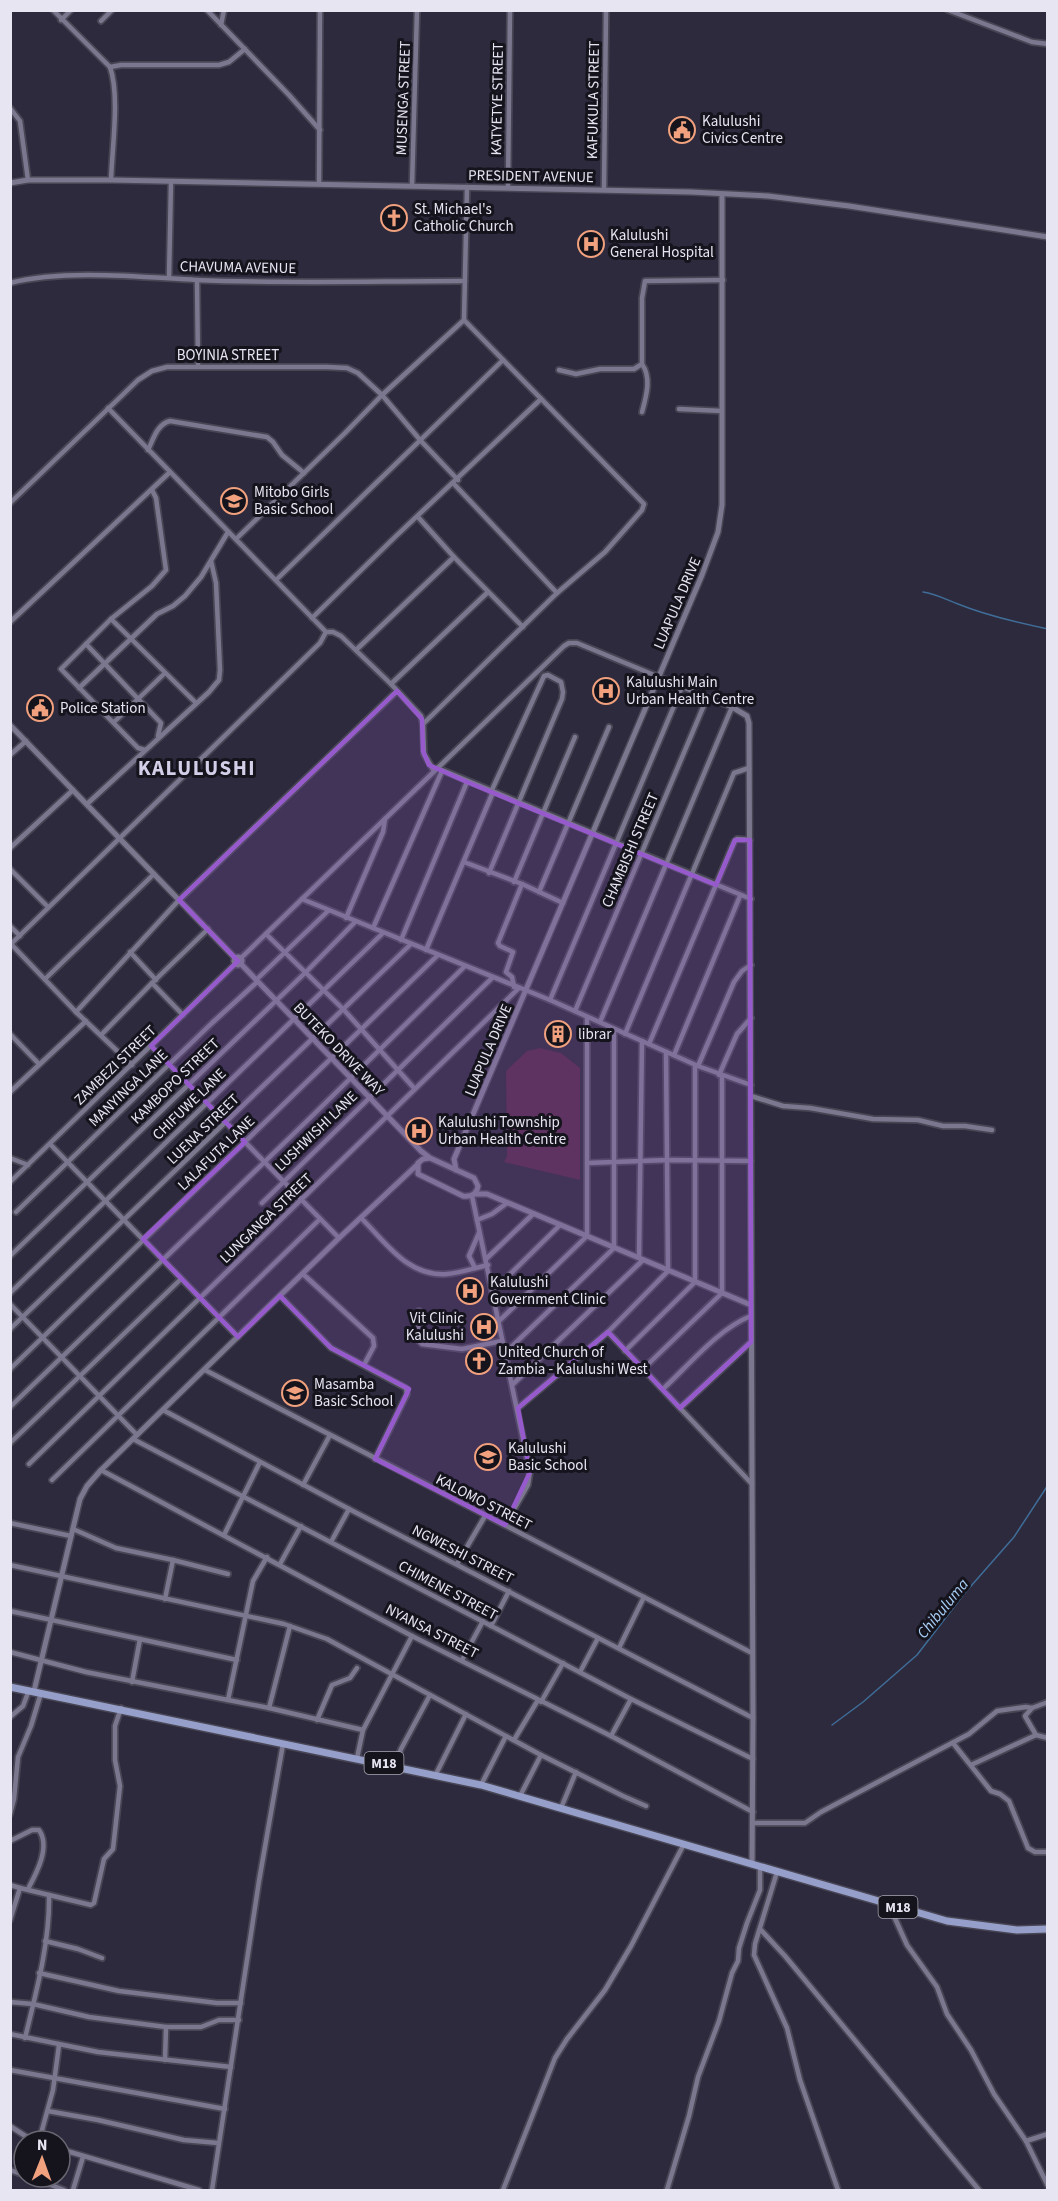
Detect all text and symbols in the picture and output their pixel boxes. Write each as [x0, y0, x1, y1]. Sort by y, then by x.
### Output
street label: MUSENGA STREET [391, 40, 416, 156]
street label: KAFUKULA STREET [582, 41, 605, 159]
street label: KATYETYE STREET [486, 42, 509, 156]
place label: Kalulushi Civics Centre [702, 111, 783, 149]
public building icon: Kalulushi Civics Centre [667, 115, 697, 145]
street label: PRESIDENT AVENUE [468, 165, 594, 188]
place label: St. Michael's Catholic Church [414, 199, 514, 237]
church icon: St. Michael's Catholic Church [379, 203, 409, 233]
place label: Kalulushi General Hospital [610, 225, 714, 263]
hospital icon: Kalulushi General Hospital [576, 229, 606, 259]
street label: CHAVUMA AVENUE [180, 256, 296, 279]
street label: BOYINIA STREET [177, 345, 279, 366]
place label: Mitobo Girls Basic School [254, 482, 333, 520]
school or university icon: Mitobo Girls Basic School [219, 486, 249, 516]
street label: LUAPULA DRIVE [649, 554, 706, 653]
place label: Kalulushi Main Urban Health Centre [626, 672, 754, 710]
hospital icon: Kalulushi Main Urban Health Centre [591, 676, 621, 706]
public building icon: Police Station [25, 693, 55, 723]
place label: Police Station [60, 698, 146, 719]
district label: KALULUSHI [138, 753, 256, 783]
street label: CHAMBISHI STREET [597, 789, 664, 911]
street label: BUTEKO DRIVE WAY [288, 998, 390, 1101]
street label: LUAPULA DRIVE [460, 1001, 517, 1100]
building icon: librar [543, 1019, 573, 1049]
street label: ZAMBEZI STREET [70, 1021, 161, 1110]
place label: librar [578, 1024, 612, 1045]
street label: KAMBOPO STREET [126, 1034, 224, 1129]
street label: MANYINGA LANE [84, 1045, 173, 1132]
street label: CHIFUWE LANE [148, 1064, 231, 1145]
street label: LUSHWISHI LANE [270, 1086, 362, 1176]
street label: LUENA STREET [162, 1089, 244, 1169]
street label: LALAFUTA LANE [173, 1111, 260, 1196]
place label: Kalulushi Township Urban Health Centre [438, 1112, 566, 1150]
hospital icon: Kalulushi Township Urban Health Centre [404, 1116, 434, 1146]
street label: LUNGANGA STREET [215, 1169, 317, 1268]
place label: Kalulushi Government Clinic [490, 1272, 606, 1310]
hospital icon: Kalulushi Government Clinic [455, 1276, 485, 1306]
place label: Vit Clinic Kalulushi [406, 1308, 464, 1346]
hospital icon: Vit Clinic Kalulushi [469, 1312, 499, 1342]
place label: United Church of Zambia - Kalulushi West [498, 1342, 648, 1380]
church icon: United Church of Zambia - Kalulushi West [464, 1346, 494, 1376]
place label: Masamba Basic School [314, 1374, 393, 1412]
school or university icon: Masamba Basic School [280, 1378, 310, 1408]
place label: Kalulushi Basic School [508, 1438, 587, 1476]
school or university icon: Kalulushi Basic School [473, 1442, 503, 1472]
street label: KALOMO STREET [432, 1469, 536, 1536]
street label: NGWESHI STREET [408, 1520, 517, 1589]
street label: CHIMENE STREET [394, 1555, 501, 1626]
water label: Chibuluma [912, 1574, 974, 1643]
street label: NYANSA STREET [382, 1599, 482, 1664]
road number: M18 [364, 1752, 404, 1774]
road number: M18 [878, 1896, 918, 1918]
north arrow [12, 2129, 72, 2189]
text: N [37, 2134, 48, 2156]

